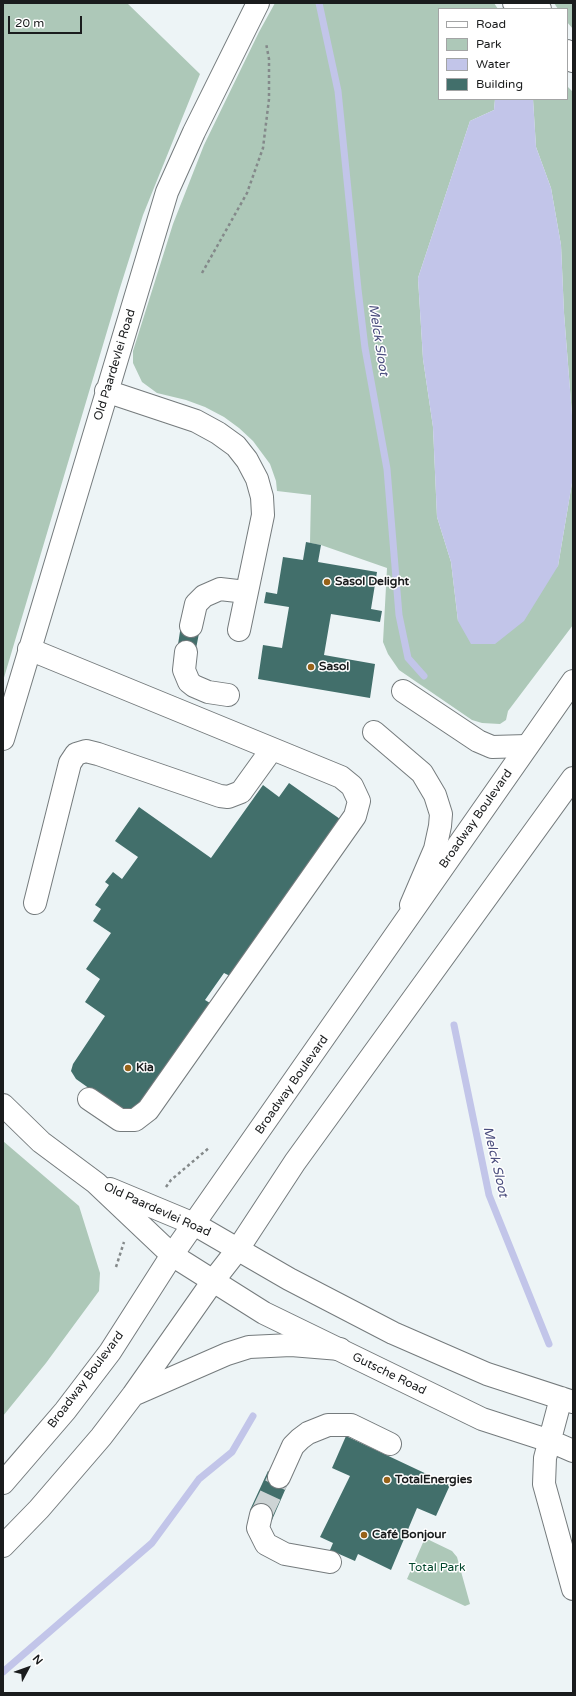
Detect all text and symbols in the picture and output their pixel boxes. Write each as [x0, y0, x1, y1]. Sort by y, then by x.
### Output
scale bar [10, 8, 84, 34]
legend [438, 8, 568, 100]
text: 20 m [15, 16, 44, 30]
text: Road [476, 17, 506, 31]
text: Park [476, 37, 502, 51]
text: Water [476, 57, 510, 71]
text: Building [476, 77, 523, 91]
water label: Melck Sloot [365, 303, 391, 377]
street label: Old Paardevlei Road [91, 308, 139, 422]
place label: Sasol Delight [335, 575, 409, 589]
marker: Sasol Delight [322, 577, 332, 587]
place label: Sasol [319, 660, 349, 674]
marker: Sasol [306, 662, 316, 672]
street label: Broadway Boulevard [436, 767, 516, 871]
street label: Broadway Boulevard [252, 1033, 332, 1137]
place label: Kia [136, 1061, 154, 1075]
marker: Kia [123, 1063, 133, 1073]
water label: Melck Sloot [479, 1125, 511, 1199]
street label: Old Paardevlei Road [101, 1180, 213, 1240]
street label: Broadway Boulevard [45, 1329, 127, 1431]
street label: Gutsche Road [350, 1350, 428, 1398]
place label: TotalEnergies [395, 1473, 472, 1487]
marker: TotalEnergies [382, 1475, 392, 1485]
place label: Café Bonjour [372, 1528, 446, 1542]
marker: Café Bonjour [359, 1530, 369, 1540]
park label: Total Park [409, 1561, 465, 1575]
north arrow [8, 1648, 48, 1688]
text: N [30, 1652, 45, 1667]

